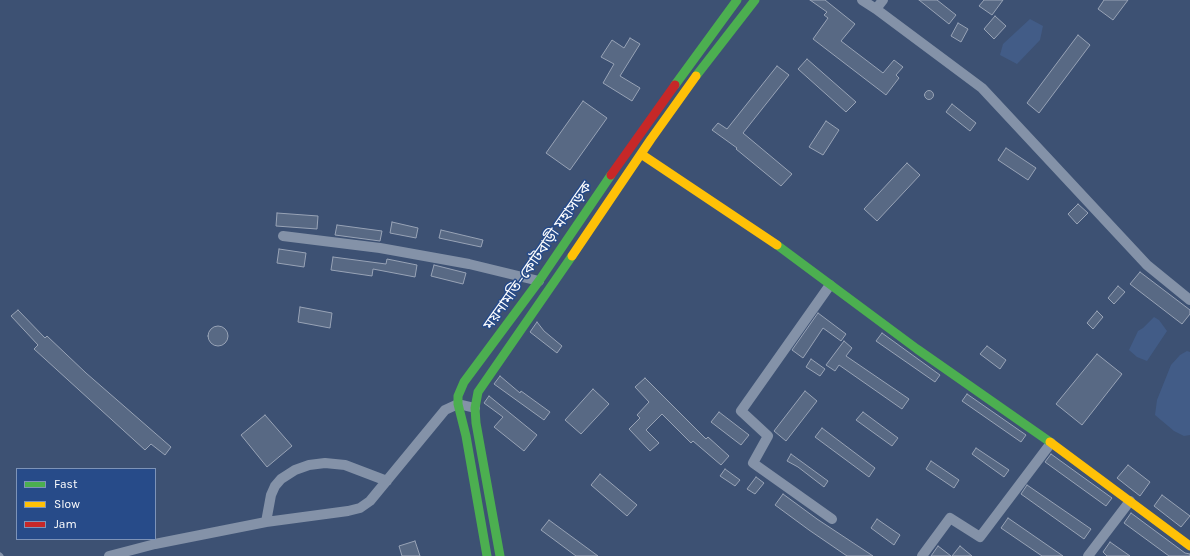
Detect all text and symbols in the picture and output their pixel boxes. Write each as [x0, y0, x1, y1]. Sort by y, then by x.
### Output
street label: ময়নামতি–কোটবাড়ী মহাসড়ক [480, 178, 596, 334]
legend [16, 468, 156, 540]
text: Fast [54, 477, 77, 491]
text: Slow [54, 497, 80, 511]
text: Jam [54, 517, 77, 531]

